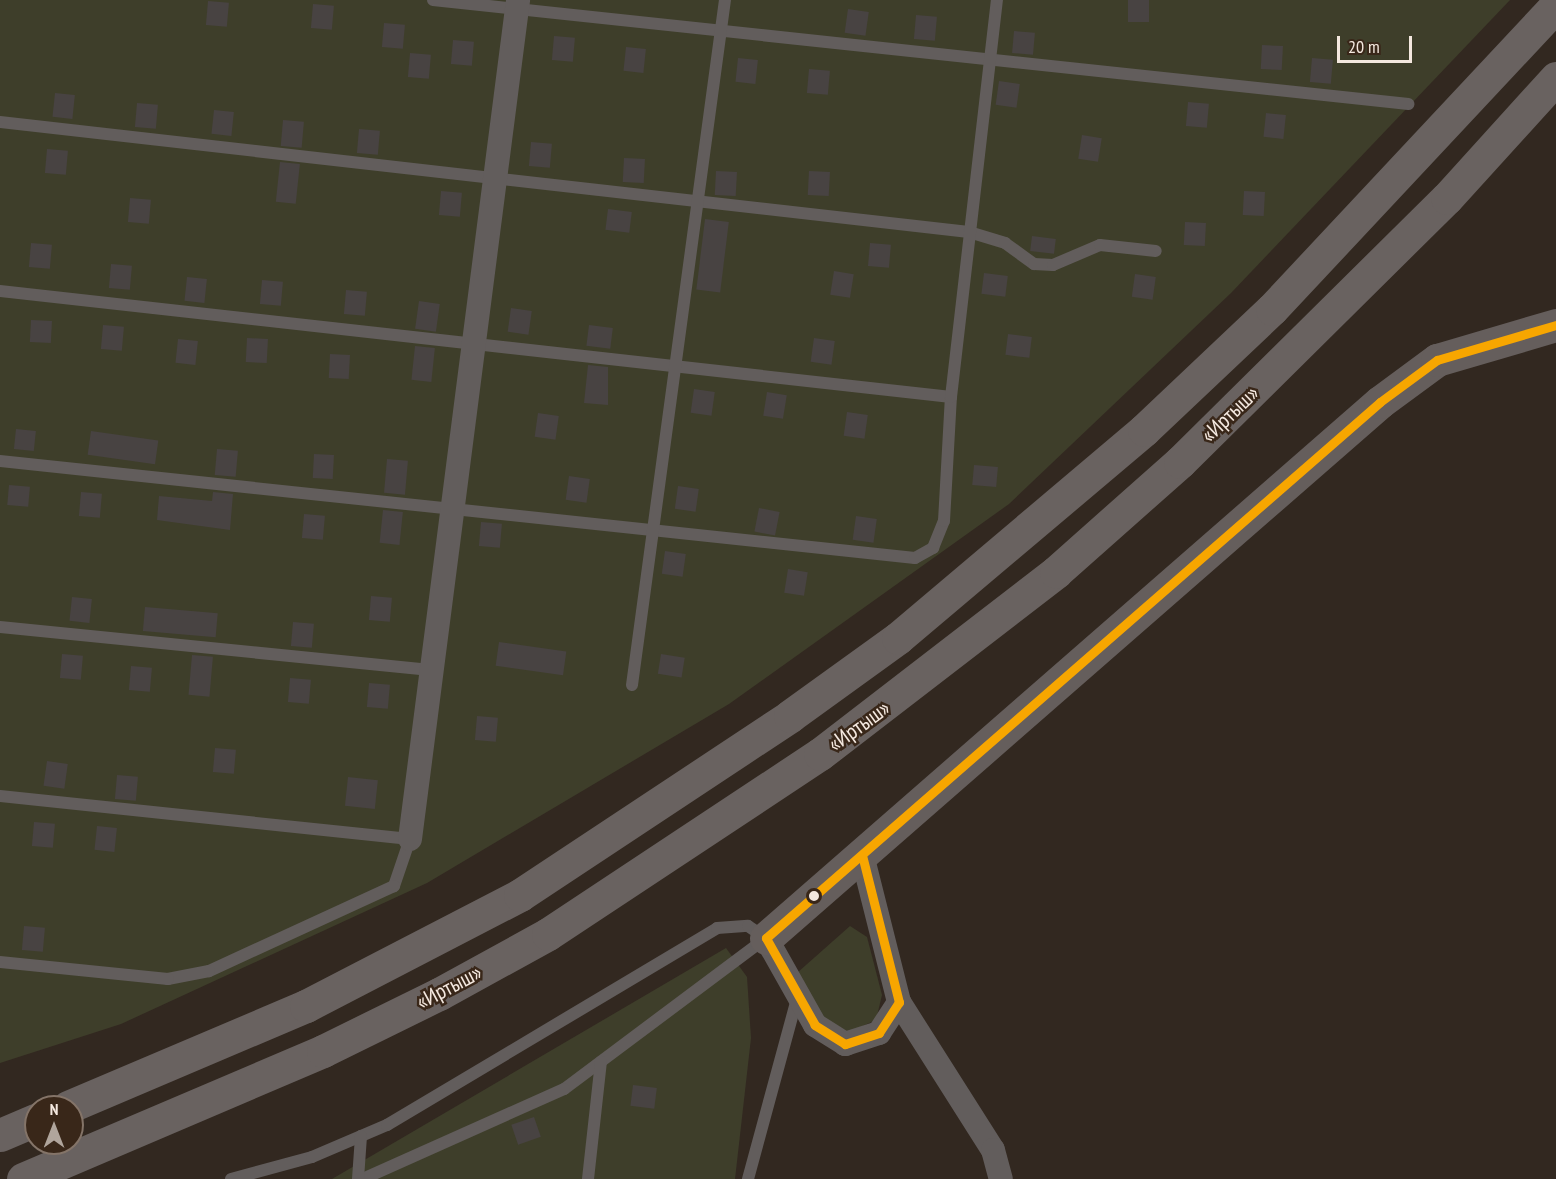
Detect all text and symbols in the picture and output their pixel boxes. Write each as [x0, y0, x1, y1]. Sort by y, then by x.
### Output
scale bar [1340, 24, 1415, 62]
text: 20 m [1348, 35, 1380, 58]
street label: «Иртыш» [1196, 380, 1264, 448]
street label: «Иртыш» [823, 695, 895, 757]
unlabelled marker [808, 890, 820, 902]
street label: «Иртыш» [412, 959, 486, 1015]
north arrow [24, 1095, 84, 1155]
text: N [50, 1099, 58, 1119]

